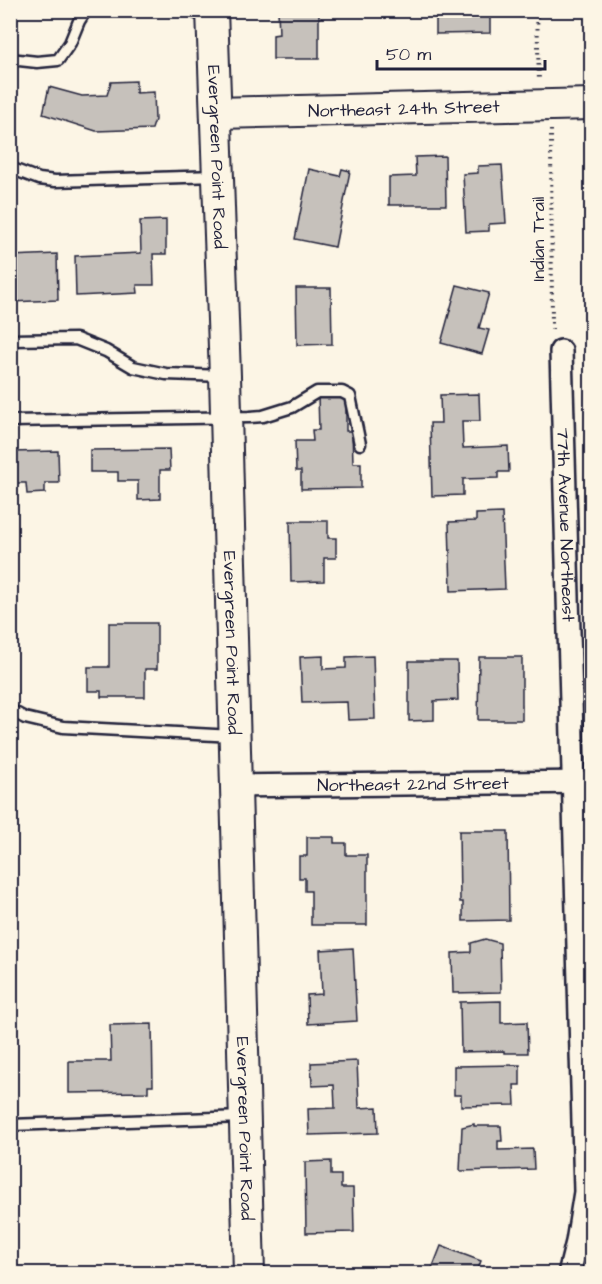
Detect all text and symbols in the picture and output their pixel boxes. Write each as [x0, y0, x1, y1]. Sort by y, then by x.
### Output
scale bar [377, 33, 545, 71]
text: 50 m [386, 42, 431, 67]
street label: Evergreen Point Road [201, 65, 232, 249]
street label: Northeast 24th Street [308, 94, 501, 124]
street label: Indian Trail [526, 196, 551, 281]
street label: 77th Avenue Northeast [550, 428, 581, 623]
street label: Evergreen Point Road [217, 550, 247, 735]
street label: Northeast 22nd Street [317, 771, 510, 798]
street label: Evergreen Point Road [230, 1036, 260, 1221]

